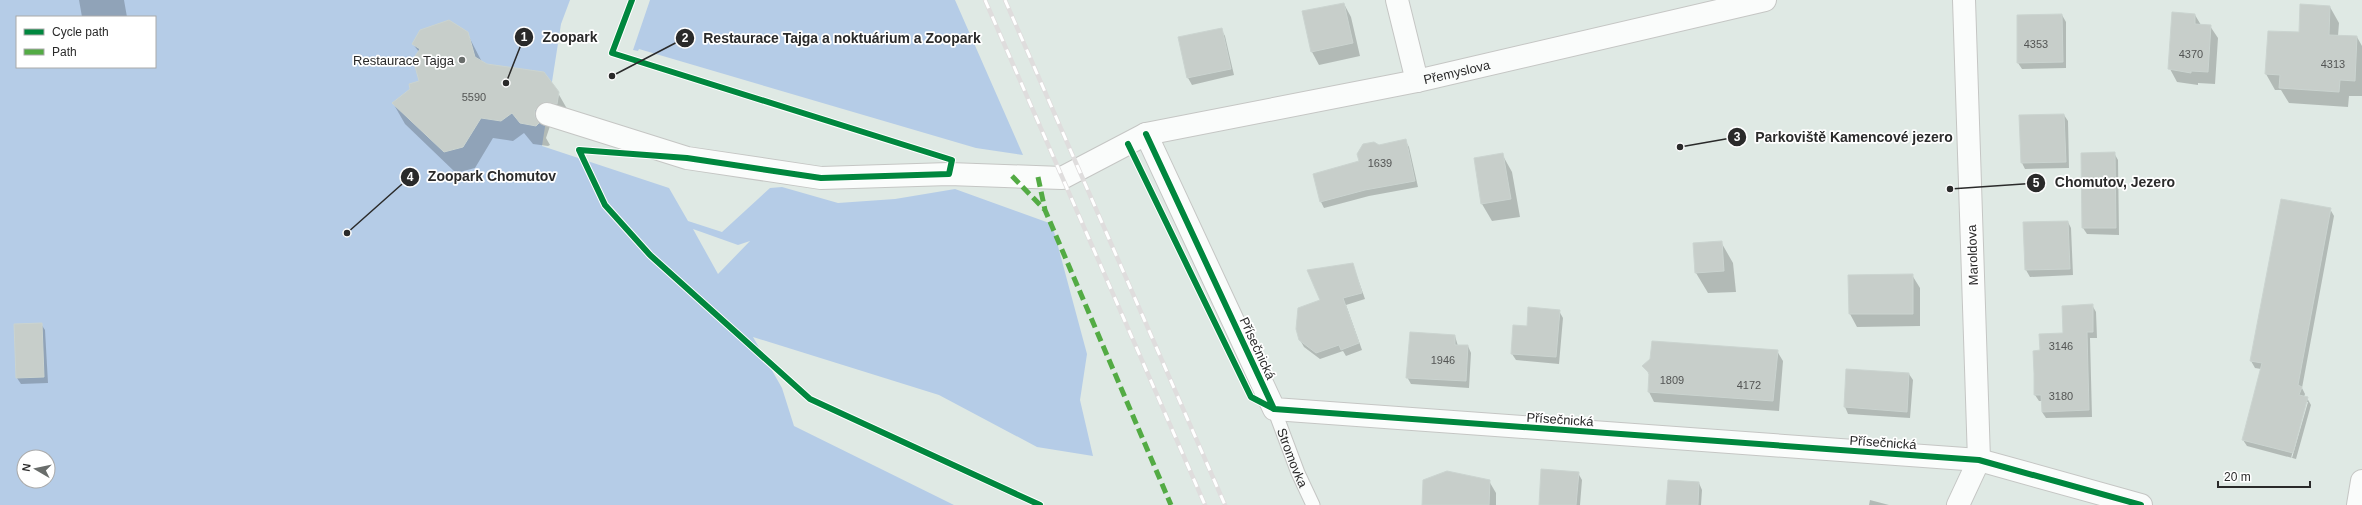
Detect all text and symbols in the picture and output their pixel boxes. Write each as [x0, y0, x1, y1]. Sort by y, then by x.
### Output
legend [16, 16, 156, 68]
callout: Zoopark [514, 24, 605, 50]
text: Cycle path [52, 25, 109, 39]
callout: Restaurace Tajga a noktuárium a Zoopark [675, 25, 989, 51]
text: Zoopark [542, 29, 598, 45]
text: 1 [521, 30, 528, 44]
text: Restaurace Tajga a noktuárium a Zoopark [703, 30, 981, 46]
text: 2 [682, 31, 689, 45]
house number: 4353 [2024, 38, 2048, 50]
text: Path [52, 45, 77, 59]
house number: 4370 [2179, 48, 2203, 60]
place label: Restaurace Tajga [353, 53, 455, 68]
marker: Restaurace Tajga [457, 55, 467, 65]
street label: Přemyslova [1422, 57, 1492, 87]
house number: 4313 [2321, 58, 2345, 70]
house number: 5590 [462, 91, 486, 103]
callout: Parkoviště Kamencové jezero [1727, 124, 1960, 150]
text: Parkoviště Kamencové jezero [1755, 129, 1953, 145]
text: 3 [1734, 130, 1741, 144]
house number: 1639 [1368, 157, 1392, 169]
callout: Zoopark Chomutov [400, 164, 564, 190]
text: Zoopark Chomutov [428, 168, 556, 184]
text: 4 [407, 170, 414, 184]
callout: Chomutov, Jezero [2026, 170, 2183, 196]
text: Chomutov, Jezero [2055, 174, 2175, 190]
text: 5 [2033, 176, 2040, 190]
street label: Maroldova [1964, 224, 1981, 286]
street label: Přísečnická [1237, 315, 1279, 383]
house number: 3146 [2049, 340, 2073, 352]
house number: 1946 [1431, 354, 1455, 366]
house number: 1809 [1660, 374, 1684, 386]
house number: 4172 [1737, 379, 1761, 391]
house number: 3180 [2049, 390, 2073, 402]
street label: Přísečnická [1526, 410, 1595, 429]
street label: Stromovka [1274, 426, 1311, 490]
street label: Přísečnická [1849, 433, 1918, 452]
north arrow [16, 449, 56, 489]
text: N [20, 463, 33, 472]
scale bar [2218, 463, 2310, 489]
text: 20 m [2224, 470, 2251, 484]

